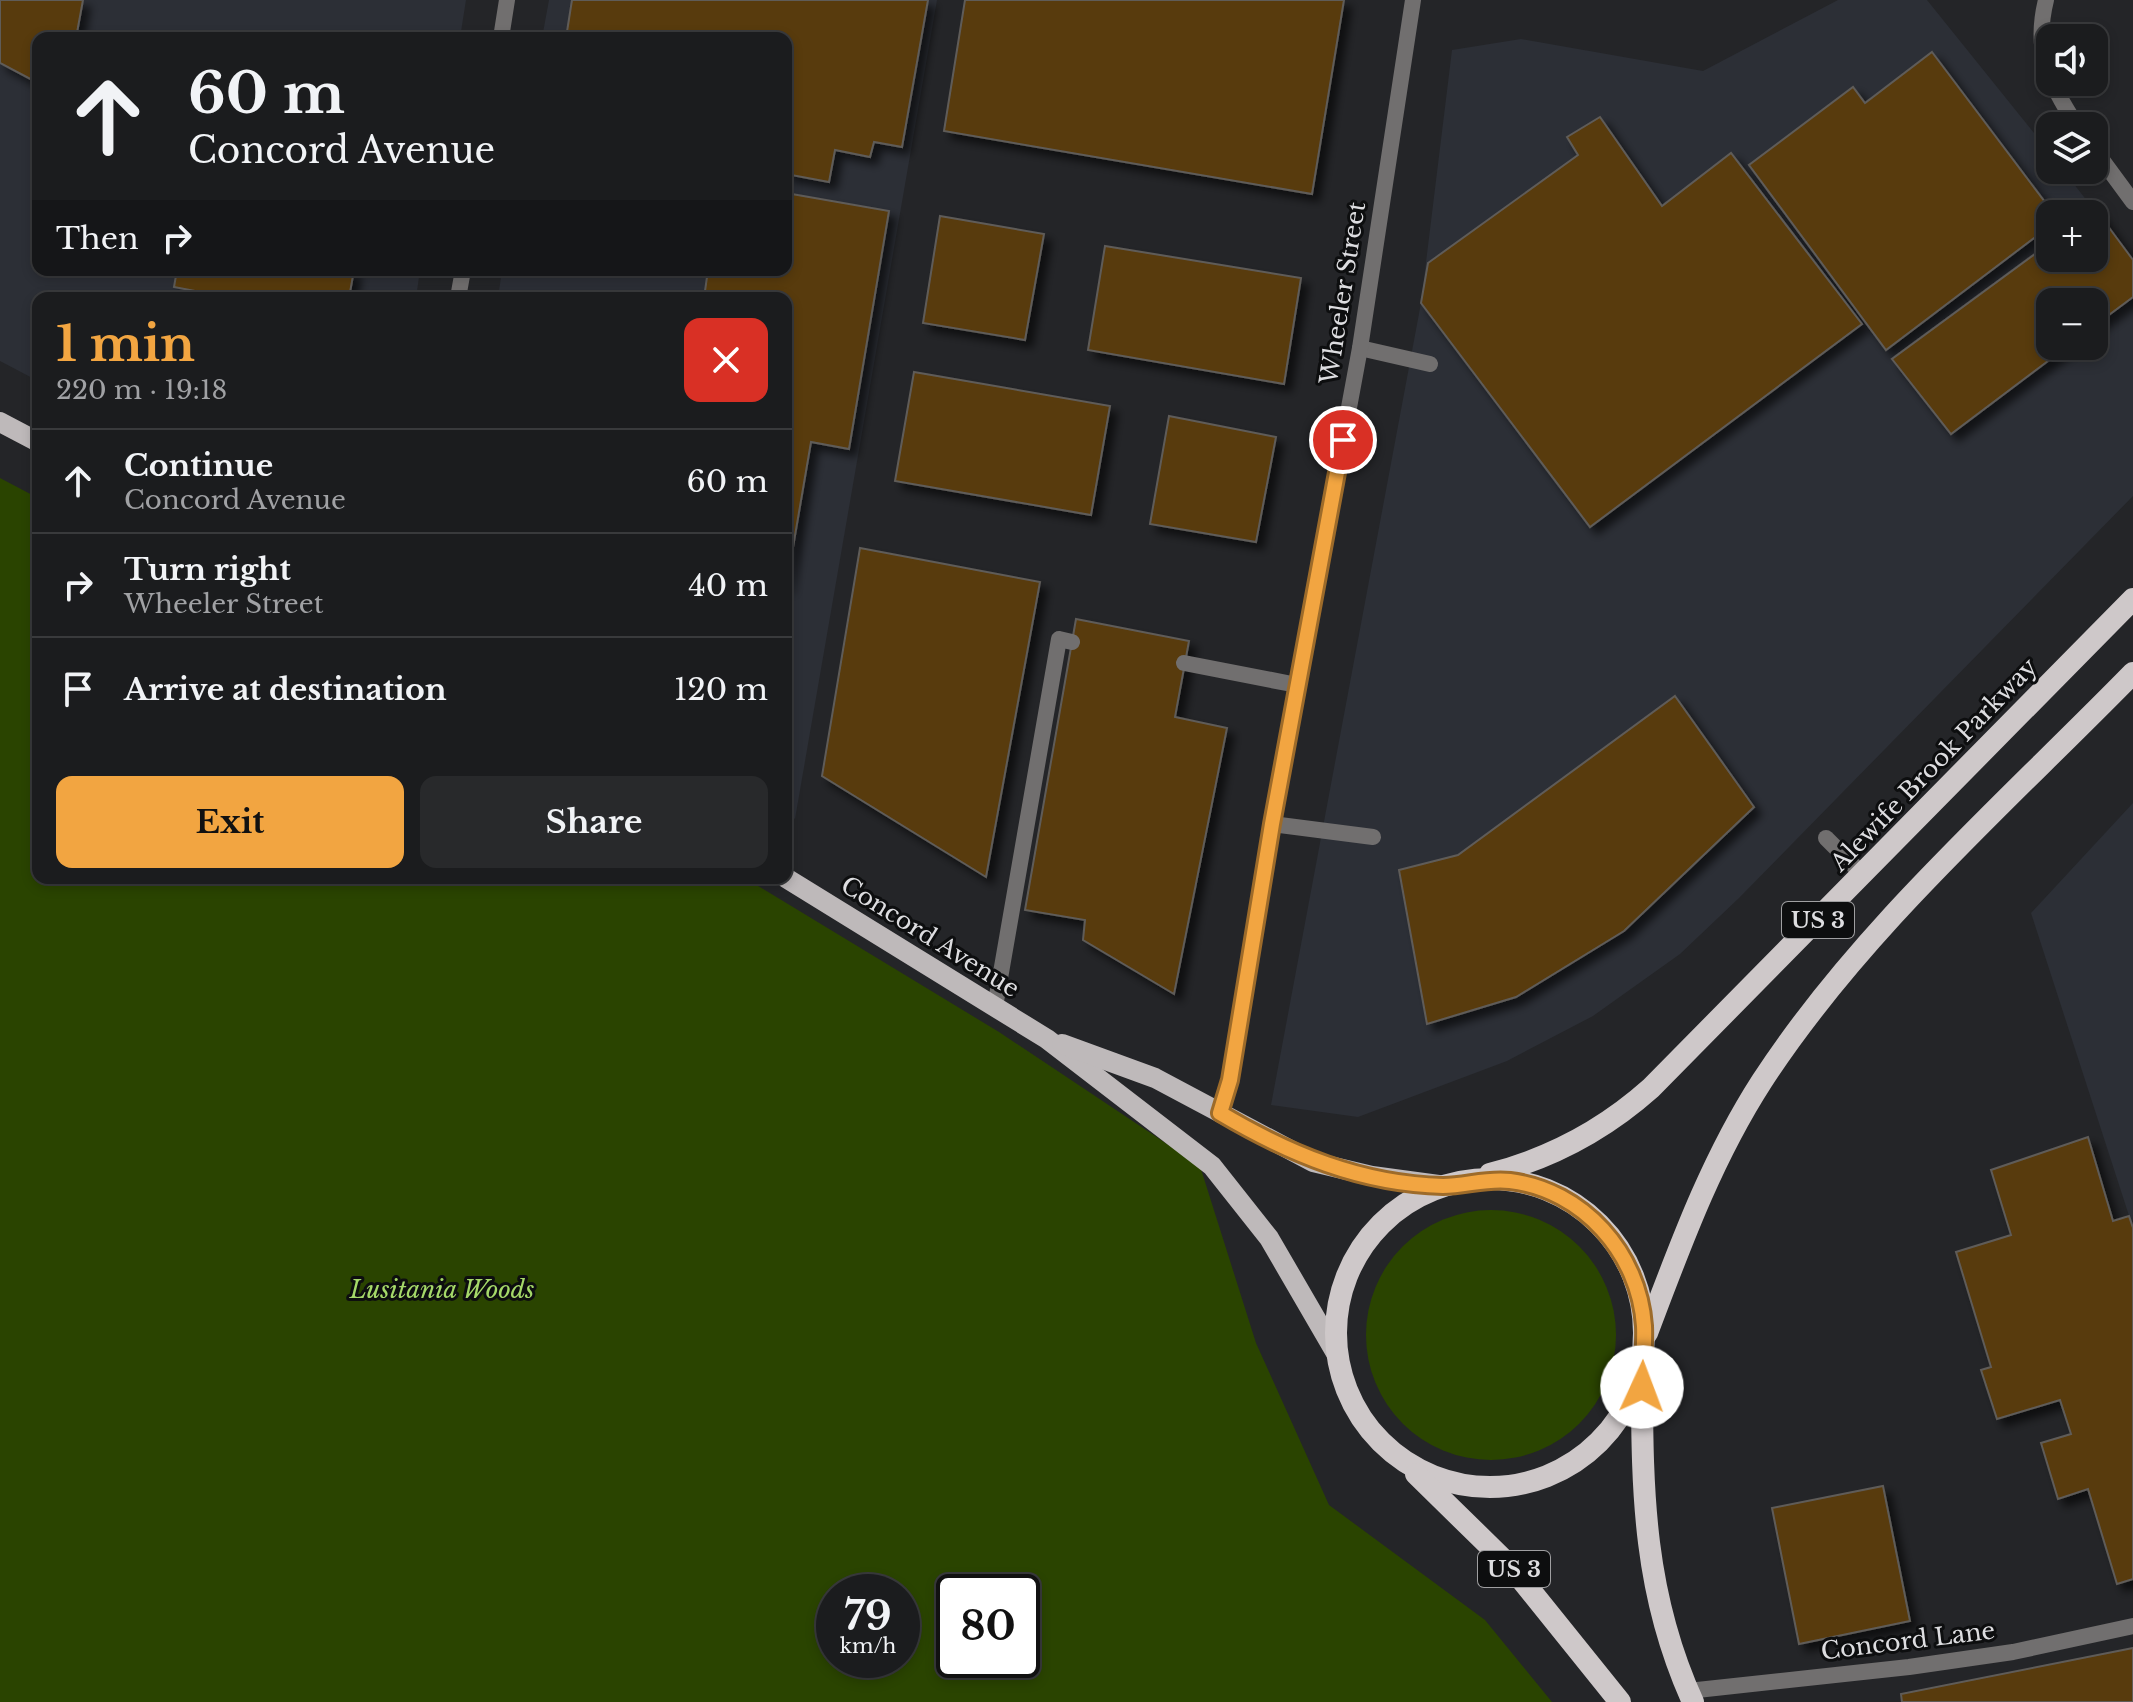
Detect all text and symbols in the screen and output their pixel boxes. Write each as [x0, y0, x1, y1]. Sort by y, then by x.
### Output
map controls [2036, 24, 2108, 360]
button: sound [2036, 24, 2108, 96]
text: 60 m [188, 59, 345, 128]
icon: ahead [56, 64, 160, 168]
button: layers [2036, 112, 2108, 184]
text: Concord Avenue [188, 128, 495, 173]
street label: Wheeler Street [1314, 200, 1371, 387]
button: + [2036, 200, 2108, 272]
icon: right [155, 216, 199, 260]
text: Then [56, 220, 139, 257]
button: − [2036, 288, 2108, 360]
text: 1 min [56, 314, 195, 374]
button: close [684, 318, 768, 402]
text: 220 m · 19:18 [56, 374, 227, 406]
pin [1309, 406, 1377, 474]
icon: arrive [1321, 418, 1365, 462]
text: Continue [124, 447, 273, 484]
icon: ahead [56, 459, 100, 503]
text: 60 m [686, 463, 768, 500]
text: Concord Avenue [124, 484, 346, 516]
text: Turn right [124, 551, 291, 588]
icon: right [56, 563, 100, 607]
text: 40 m [688, 567, 768, 604]
text: Wheeler Street [124, 588, 324, 620]
street label: Alewife Brook Parkway [1824, 652, 2044, 878]
icon: arrive [56, 667, 100, 711]
text: Arrive at destination [124, 671, 447, 708]
text: 120 m [674, 671, 768, 708]
button: Exit [56, 776, 404, 868]
button: Share [420, 776, 768, 868]
street label: Concord Avenue [836, 870, 1025, 1003]
road number: US 3 [1782, 902, 1854, 938]
park label: Lusitania Woods [349, 1275, 534, 1304]
position arrow [1600, 1345, 1684, 1429]
road number: US 3 [1478, 1551, 1550, 1587]
speed limit sign: 80 [936, 1574, 1040, 1678]
text: 79 [844, 1591, 892, 1641]
street label: Concord Lane [1819, 1615, 1997, 1666]
text: km/h [840, 1634, 896, 1658]

